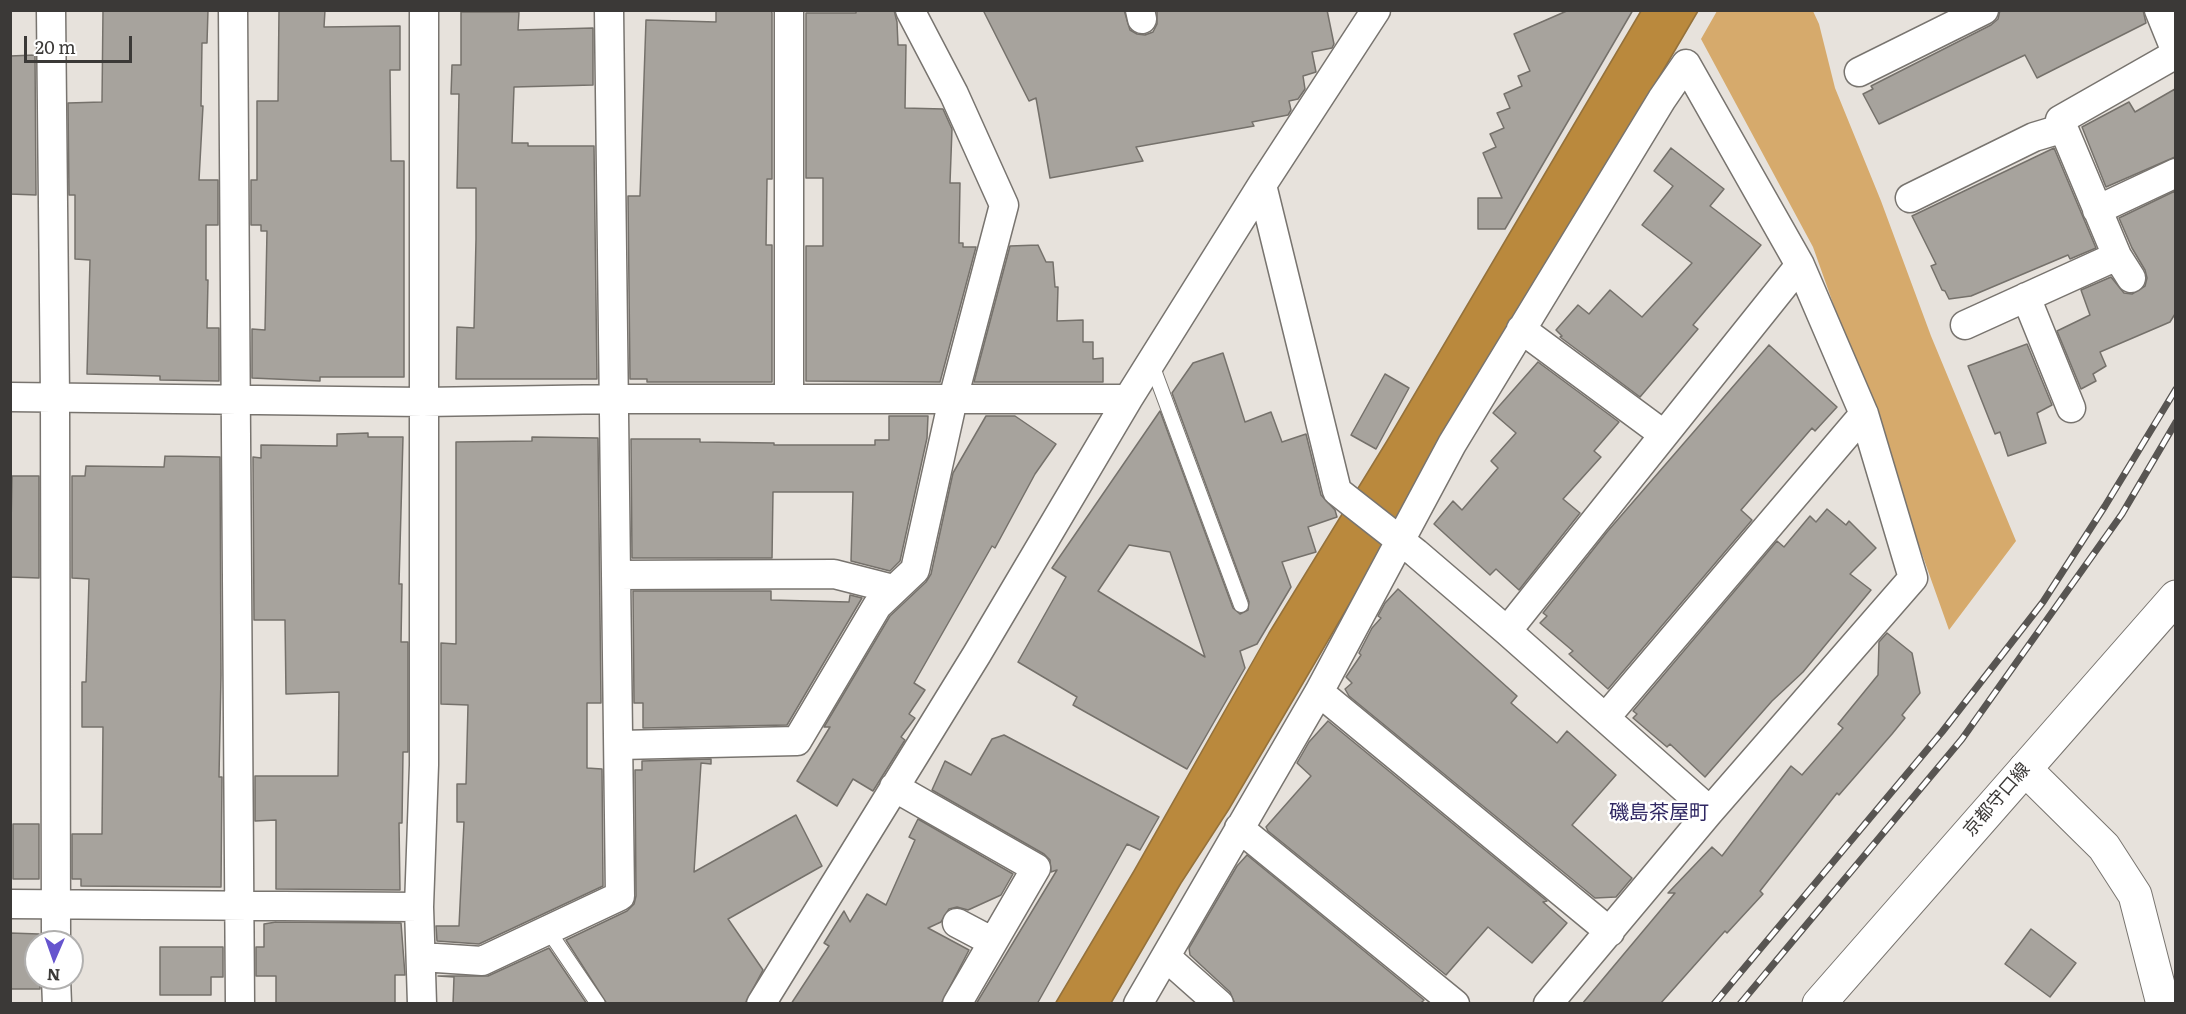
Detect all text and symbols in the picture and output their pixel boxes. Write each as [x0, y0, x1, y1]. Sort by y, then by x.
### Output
scale bar [27, 24, 135, 62]
text: 20 m [35, 33, 76, 60]
street label: 京都守口線 [1959, 759, 2035, 841]
district label: 磯島茶屋町 [1609, 801, 1709, 825]
north arrow [24, 930, 84, 990]
text: N [46, 964, 61, 988]

